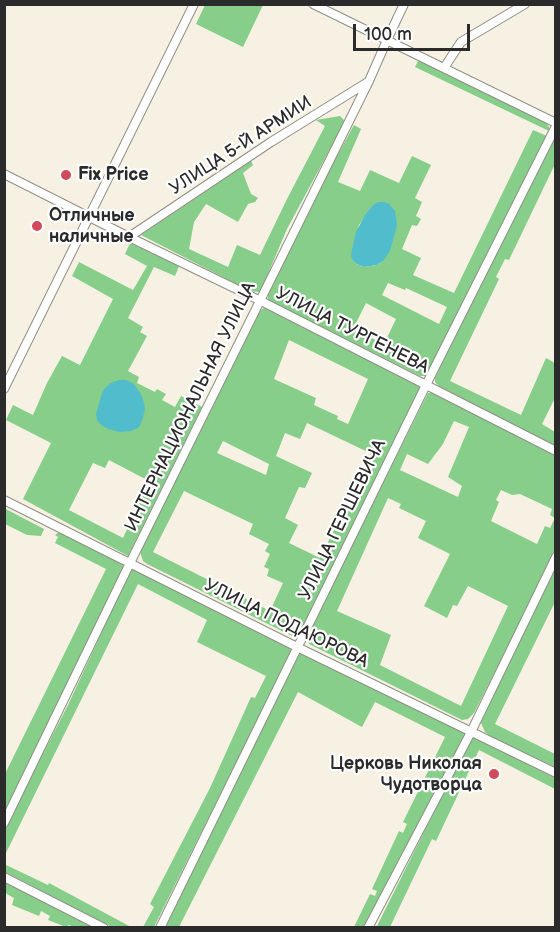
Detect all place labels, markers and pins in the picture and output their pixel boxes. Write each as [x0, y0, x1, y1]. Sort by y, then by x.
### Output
place label: Fix Price [78, 164, 149, 186]
marker: Fix Price [59, 168, 73, 182]
place label: Отличные наличные [49, 205, 134, 248]
marker: Отличные наличные [30, 219, 44, 233]
place label: Церковь Николая Чудотворца [330, 753, 482, 795]
marker: Церковь Николая Чудотворца [487, 767, 501, 781]

